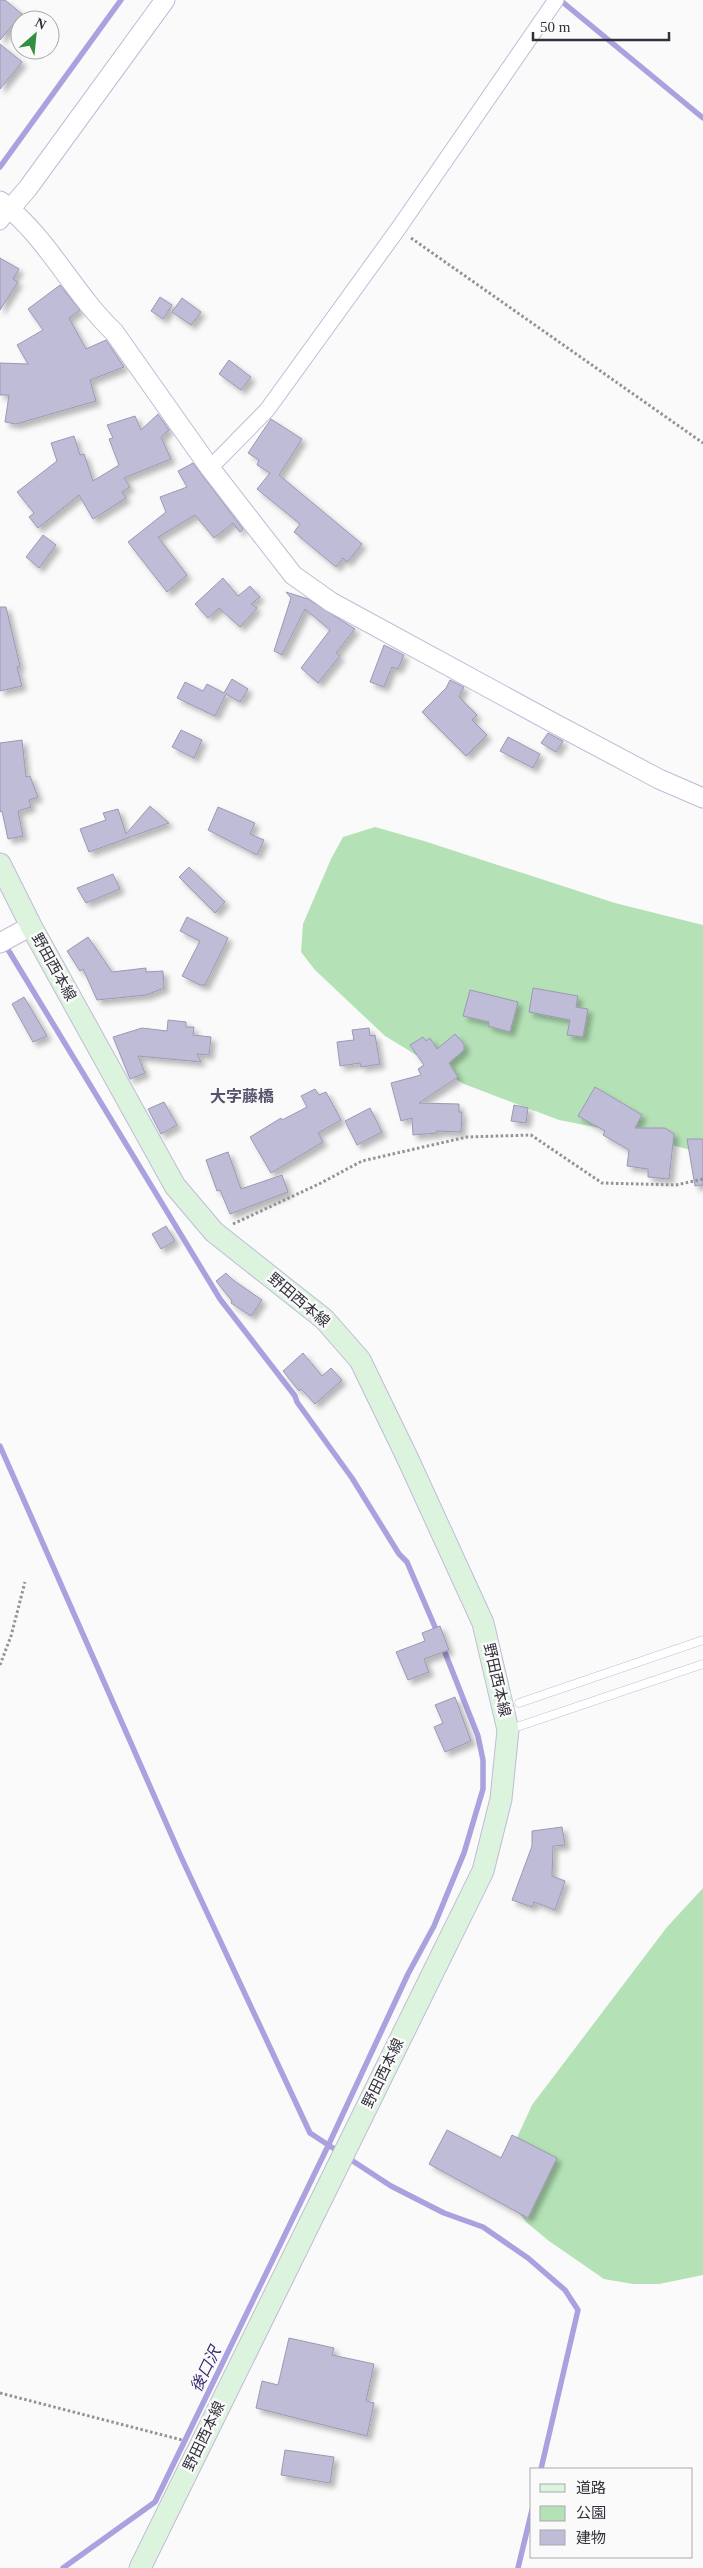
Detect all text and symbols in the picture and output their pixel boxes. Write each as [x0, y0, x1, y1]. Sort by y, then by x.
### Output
north arrow [10, 10, 60, 60]
scale bar [533, 10, 669, 42]
text: N [33, 15, 49, 33]
text: 50 m [540, 19, 571, 35]
street label: 野田西本線 [29, 930, 79, 1004]
district label: 大字藤橋 [210, 1088, 274, 1105]
street label: 野田西本線 [265, 1270, 333, 1330]
street label: 野田西本線 [481, 1642, 513, 1718]
street label: 野田西本線 [359, 2036, 407, 2110]
water label: 後口沢 [187, 2342, 224, 2395]
street label: 野田西本線 [180, 2399, 228, 2473]
legend [530, 2468, 693, 2558]
text: 道路 [576, 2480, 606, 2496]
text: 公園 [576, 2505, 606, 2521]
text: 建物 [576, 2530, 606, 2546]

